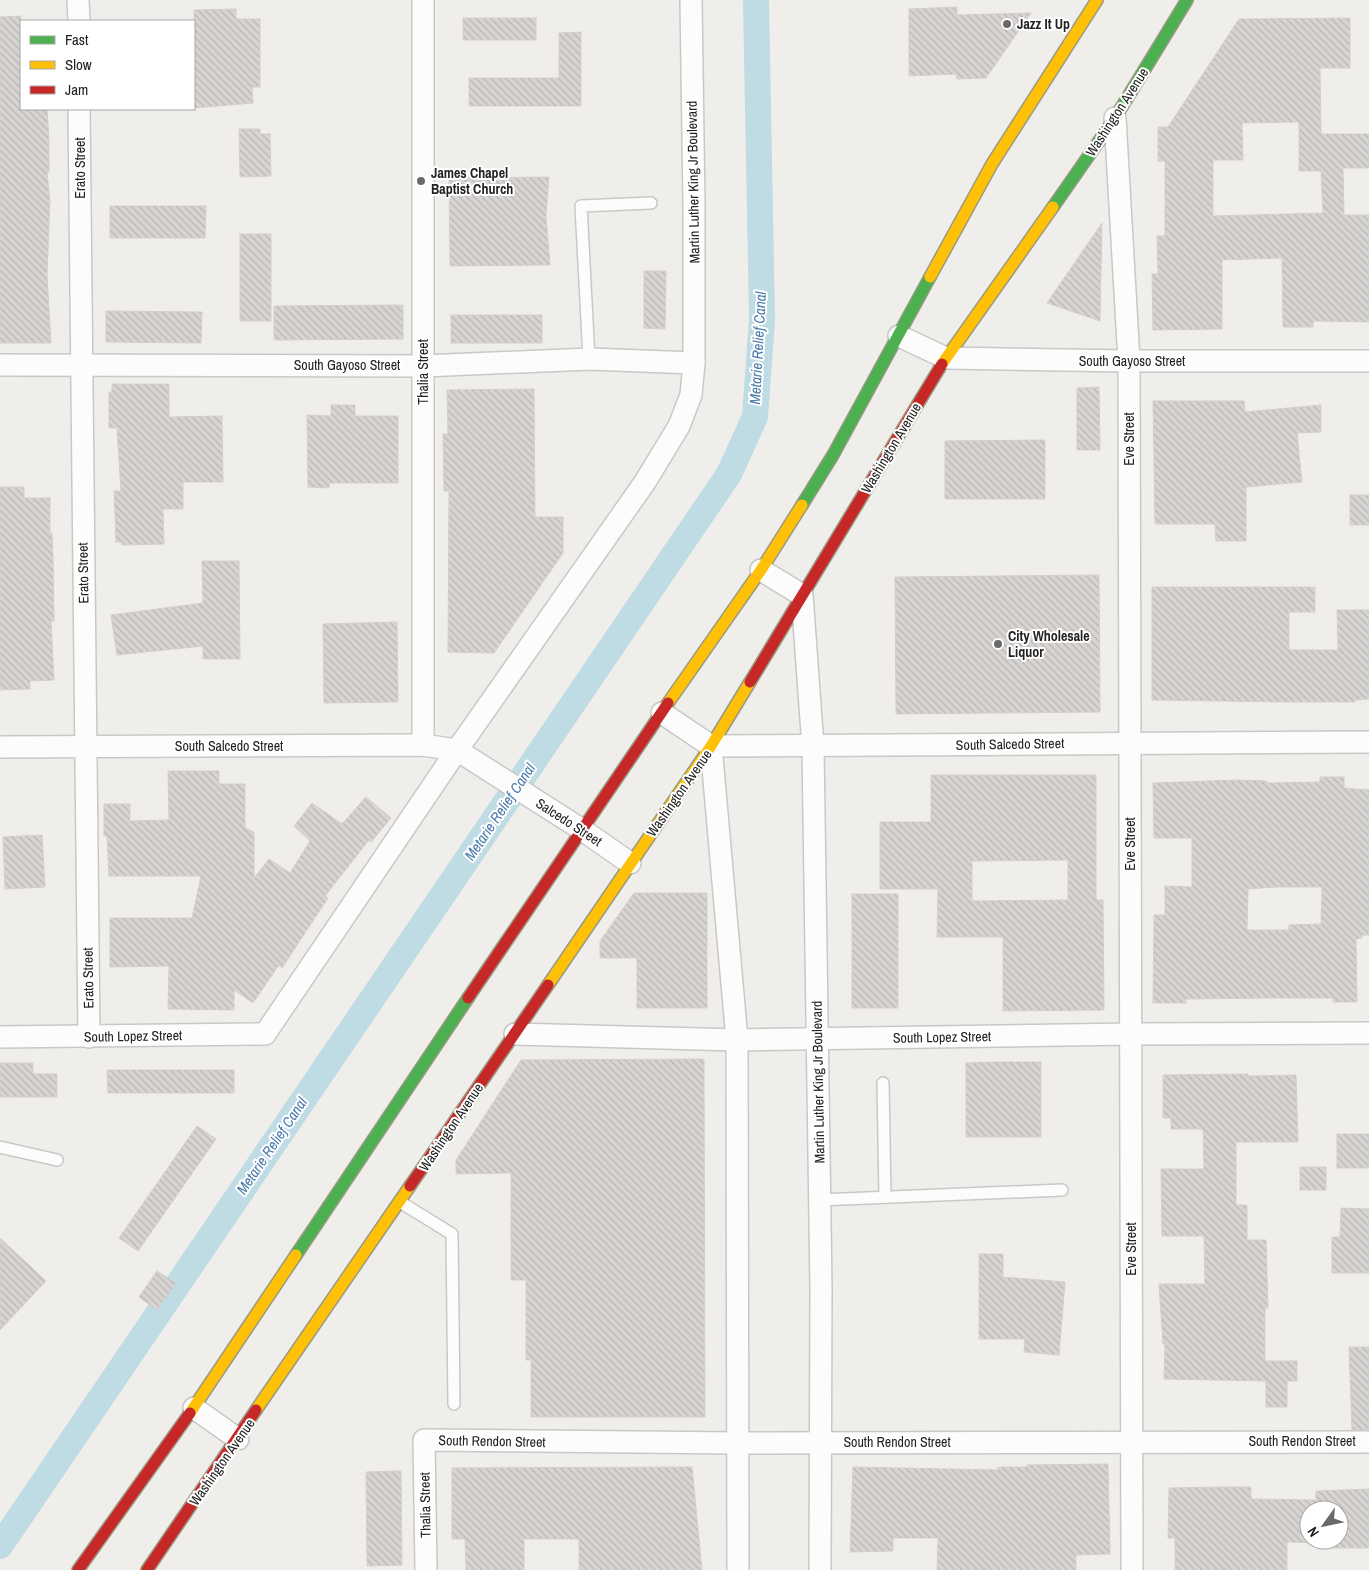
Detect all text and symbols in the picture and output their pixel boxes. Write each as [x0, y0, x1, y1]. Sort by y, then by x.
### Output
place label: Jazz It Up [1017, 15, 1070, 33]
marker: Jazz It Up [1001, 18, 1013, 30]
legend [20, 20, 195, 110]
text: Fast [65, 29, 89, 50]
text: Slow [65, 54, 92, 75]
street label: Washington Avenue [1082, 64, 1152, 160]
text: Jam [65, 79, 88, 100]
street label: Martin Luther King Jr Boulevard [683, 100, 703, 264]
street label: Erato Street [71, 137, 89, 199]
place label: James Chapel Baptist Church [431, 164, 513, 198]
marker: James Chapel Baptist Church [415, 175, 427, 187]
water label: Metarie Relief Canal [744, 291, 771, 405]
street label: Thalia Street [414, 339, 432, 405]
street label: South Gayoso Street [1079, 352, 1185, 370]
street label: South Gayoso Street [294, 356, 400, 374]
street label: Washington Avenue [857, 400, 925, 496]
street label: Eve Street [1120, 412, 1138, 466]
street label: Erato Street [73, 542, 93, 604]
place label: City Wholesale Liquor [1008, 627, 1090, 661]
marker: City Wholesale Liquor [992, 638, 1004, 650]
street label: South Salcedo Street [956, 734, 1064, 754]
street label: South Salcedo Street [175, 737, 283, 755]
street label: Washington Avenue [642, 746, 716, 840]
water label: Metarie Relief Canal [459, 759, 540, 864]
street label: Salcedo Street [533, 794, 605, 850]
street label: Eve Street [1121, 817, 1139, 871]
street label: Erato Street [78, 947, 98, 1009]
street label: Martin Luther King Jr Boulevard [808, 1000, 828, 1164]
street label: South Lopez Street [84, 1026, 182, 1046]
street label: South Lopez Street [893, 1027, 991, 1047]
street label: Washington Avenue [415, 1080, 487, 1174]
water label: Metarie Relief Canal [231, 1093, 312, 1198]
street label: Eve Street [1122, 1222, 1140, 1276]
street label: Washington Avenue [185, 1415, 259, 1509]
street label: South Rendon Street [438, 1431, 546, 1451]
street label: South Rendon Street [1248, 1432, 1356, 1450]
street label: South Rendon Street [843, 1433, 951, 1451]
street label: Thalia Street [415, 1472, 435, 1538]
north arrow [1299, 1500, 1349, 1550]
text: N [1303, 1524, 1323, 1540]

